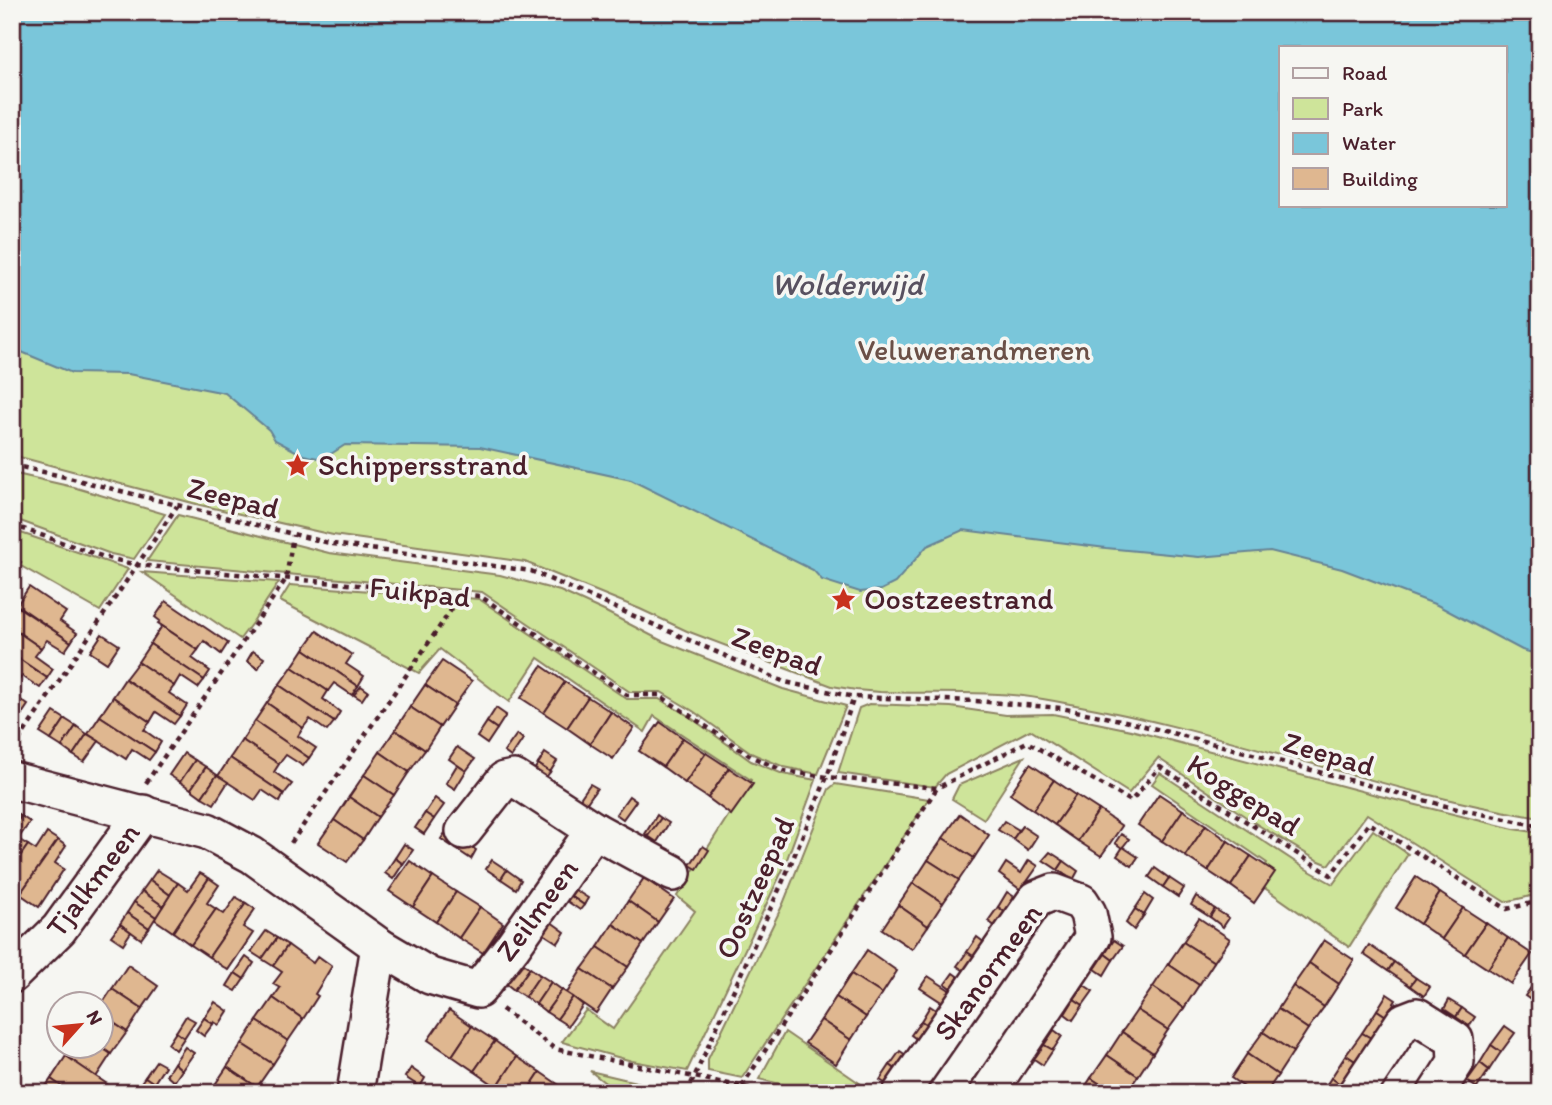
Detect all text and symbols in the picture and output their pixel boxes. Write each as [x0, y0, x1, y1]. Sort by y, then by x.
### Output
legend [1279, 46, 1506, 206]
text: Road [1342, 60, 1388, 85]
text: Park [1342, 96, 1384, 121]
text: Water [1342, 130, 1396, 155]
text: Building [1342, 166, 1418, 191]
water label: Wolderwijd [771, 265, 926, 303]
park label: Veluwerandmeren [858, 331, 1090, 368]
place label: Schippersstrand [318, 446, 528, 483]
place icon: Schippersstrand [284, 451, 312, 479]
street label: Zeepad [183, 468, 283, 527]
street label: Fuikpad [368, 568, 473, 615]
place label: Oostzeestrand [864, 580, 1053, 617]
place icon: Oostzeestrand [830, 585, 858, 613]
street label: Zeepad [727, 617, 827, 684]
street label: Zeepad [1279, 723, 1379, 784]
street label: Koggepad [1181, 745, 1308, 844]
street label: Oostzeepad [707, 811, 802, 965]
street label: Tjalkmeen [38, 815, 148, 944]
street label: Zeilmeen [487, 851, 586, 968]
street label: Skanormeen [925, 896, 1050, 1048]
north arrow [46, 990, 116, 1060]
text: N [82, 1007, 108, 1028]

